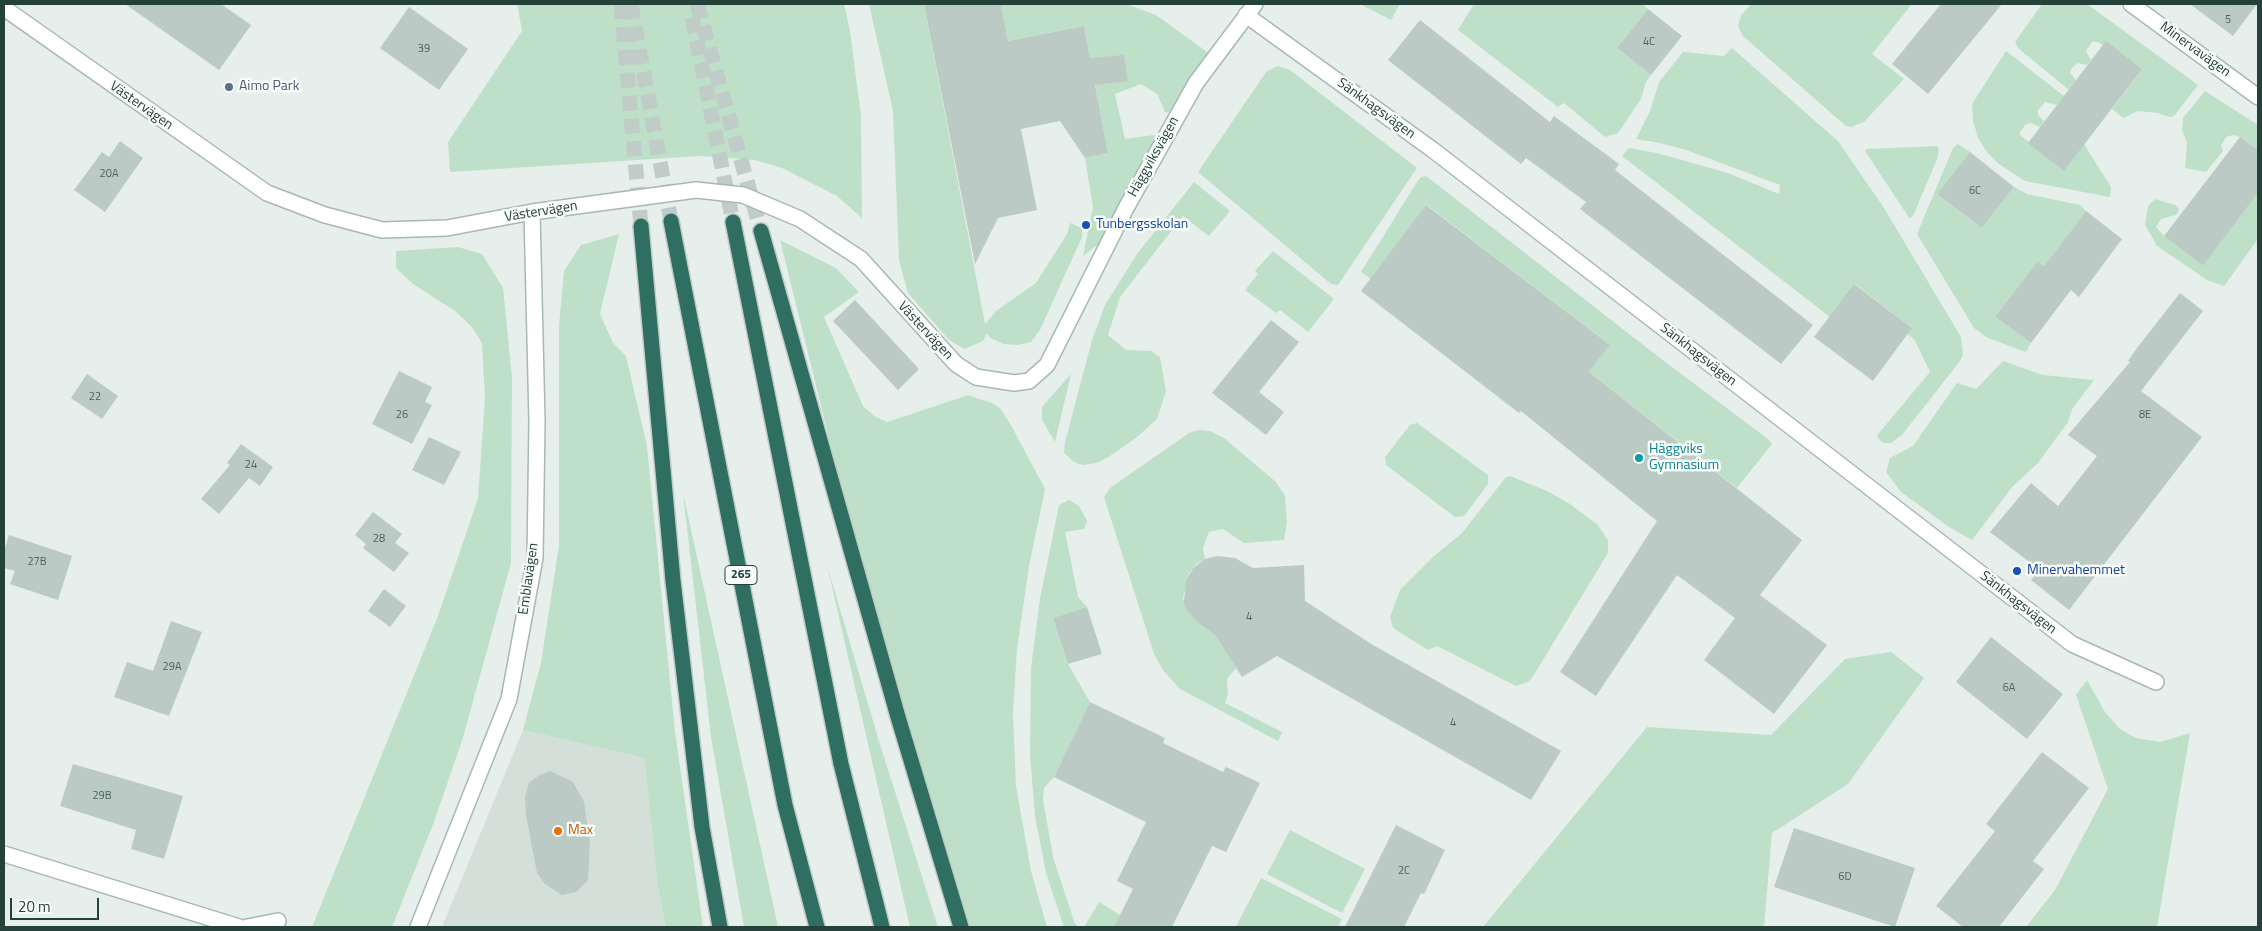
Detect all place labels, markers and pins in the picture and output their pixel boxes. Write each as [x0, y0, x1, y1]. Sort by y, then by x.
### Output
place label: Aimo Park [239, 79, 299, 95]
marker: Aimo Park [223, 81, 235, 93]
place label: Tunbergsskolan [1096, 217, 1188, 233]
marker: Tunbergsskolan [1080, 219, 1092, 231]
place label: Häggviks Gymnasium [1649, 442, 1719, 474]
marker: Häggviks Gymnasium [1633, 452, 1645, 464]
place label: Minervahemmet [2027, 563, 2125, 579]
marker: Minervahemmet [2011, 565, 2023, 577]
place label: Max [568, 823, 593, 839]
marker: Max [552, 825, 564, 837]

